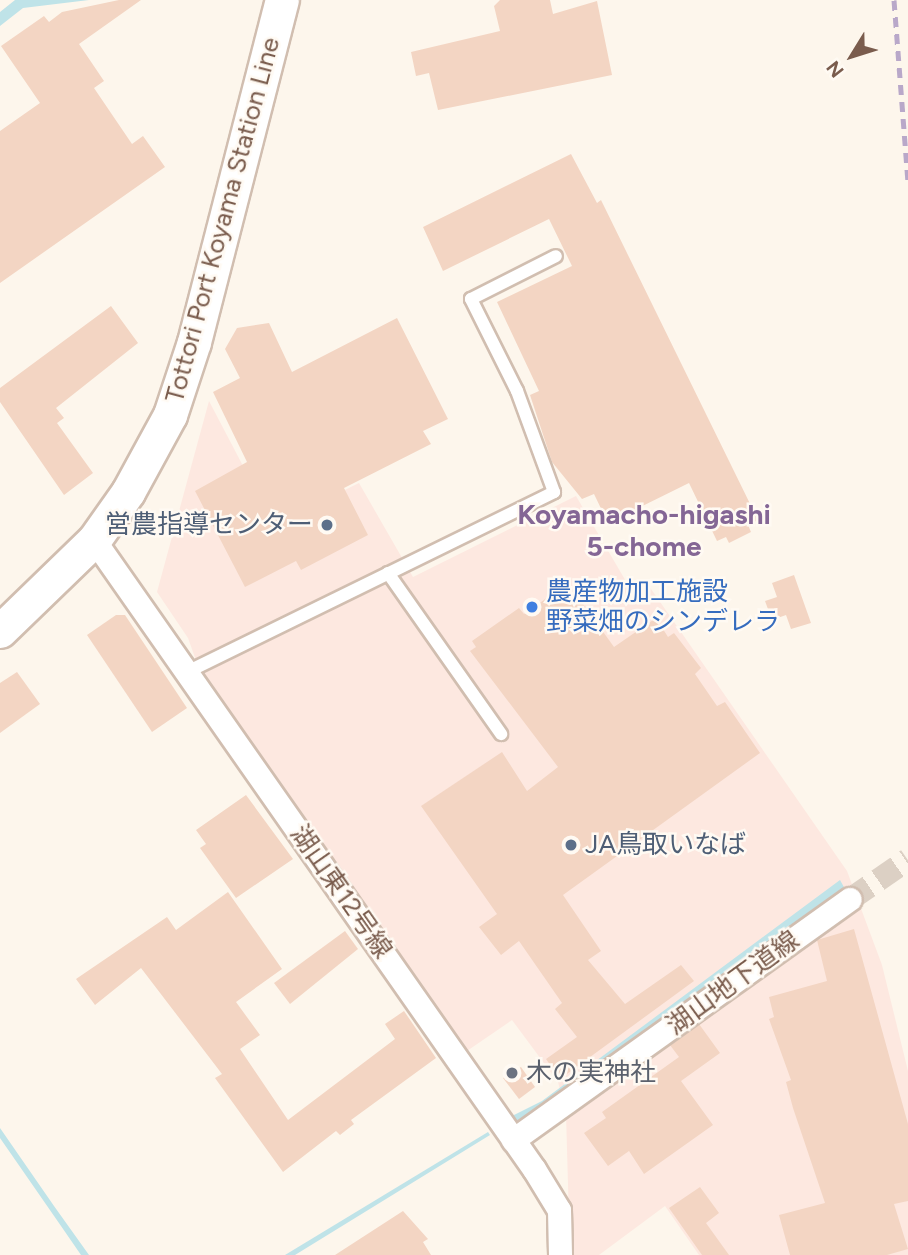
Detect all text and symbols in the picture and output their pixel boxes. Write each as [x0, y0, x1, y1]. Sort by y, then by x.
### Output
north arrow [817, 21, 887, 91]
street label: Tottori Port Koyama Station Line [159, 34, 287, 406]
text: N [821, 56, 849, 82]
district label: Koyamacho-higashi 5-chome [517, 497, 771, 563]
place label: 営農指導センター [105, 509, 313, 541]
marker: 営農指導センター [319, 517, 335, 533]
place label: 農産物加工施設 野菜畑のシンデレラ [546, 576, 780, 638]
marker: 農産物加工施設 野菜畑のシンデレラ [524, 599, 540, 615]
street label: 湖山東12号線 [284, 819, 398, 965]
place label: JA鳥取いなば [585, 829, 746, 861]
marker: JA鳥取いなば [563, 837, 579, 853]
street label: 湖山地下道線 [661, 925, 805, 1041]
place label: 木の実神社 [526, 1057, 656, 1089]
marker: 木の実神社 [504, 1065, 520, 1081]

